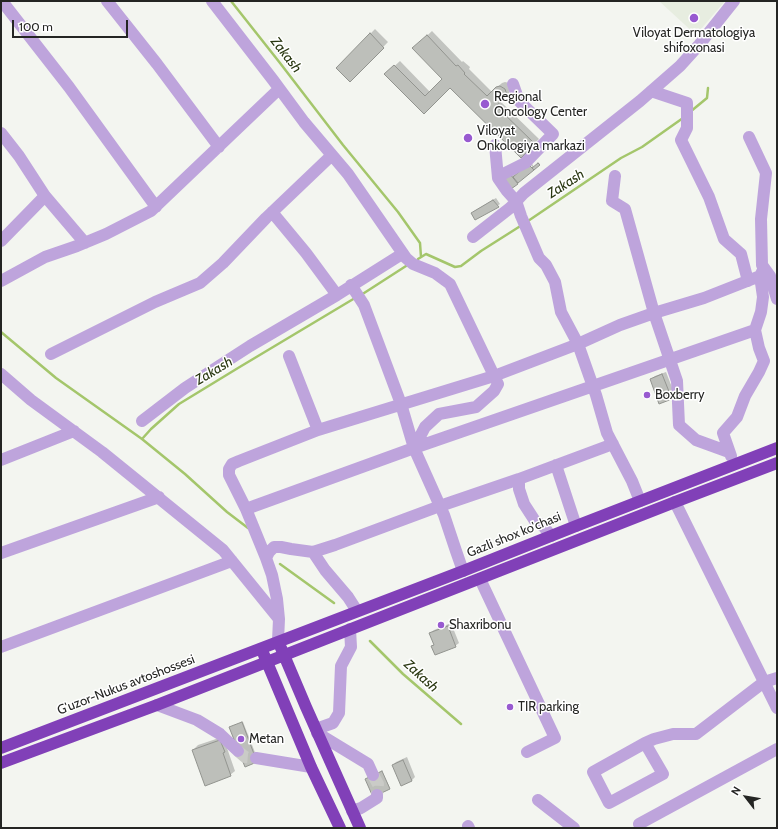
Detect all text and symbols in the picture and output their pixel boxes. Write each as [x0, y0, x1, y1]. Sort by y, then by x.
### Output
scale bar [14, 12, 130, 38]
marker: Viloyat Dermatologiya shifoxonasi [688, 12, 700, 24]
text: 100 m [19, 19, 53, 34]
place label: Viloyat Dermatologiya shifoxonasi [633, 25, 755, 56]
water label: Zakash [267, 34, 305, 76]
place label: Regional Oncology Center [494, 89, 587, 120]
marker: Regional Oncology Center [479, 98, 491, 110]
place label: Viloyat Onkologiya markazi [477, 123, 585, 154]
marker: Viloyat Onkologiya markazi [462, 132, 474, 144]
water label: Zakash [544, 166, 588, 202]
water label: Zakash [192, 353, 236, 389]
place label: Boxberry [655, 387, 704, 403]
marker: Boxberry [642, 390, 652, 400]
street label: Gazli shox ko'chasi [465, 509, 563, 561]
place label: Shaxribonu [449, 617, 511, 633]
marker: Shaxribonu [436, 620, 446, 630]
street label: G'uzor-Nukus avtoshossesi [55, 652, 197, 718]
water label: Zakash [400, 656, 442, 696]
place label: TIR parking [518, 699, 579, 715]
marker: TIR parking [505, 702, 515, 712]
place label: Metan [249, 731, 284, 747]
marker: Metan [236, 734, 246, 744]
north arrow [726, 777, 766, 817]
text: N [728, 784, 744, 798]

